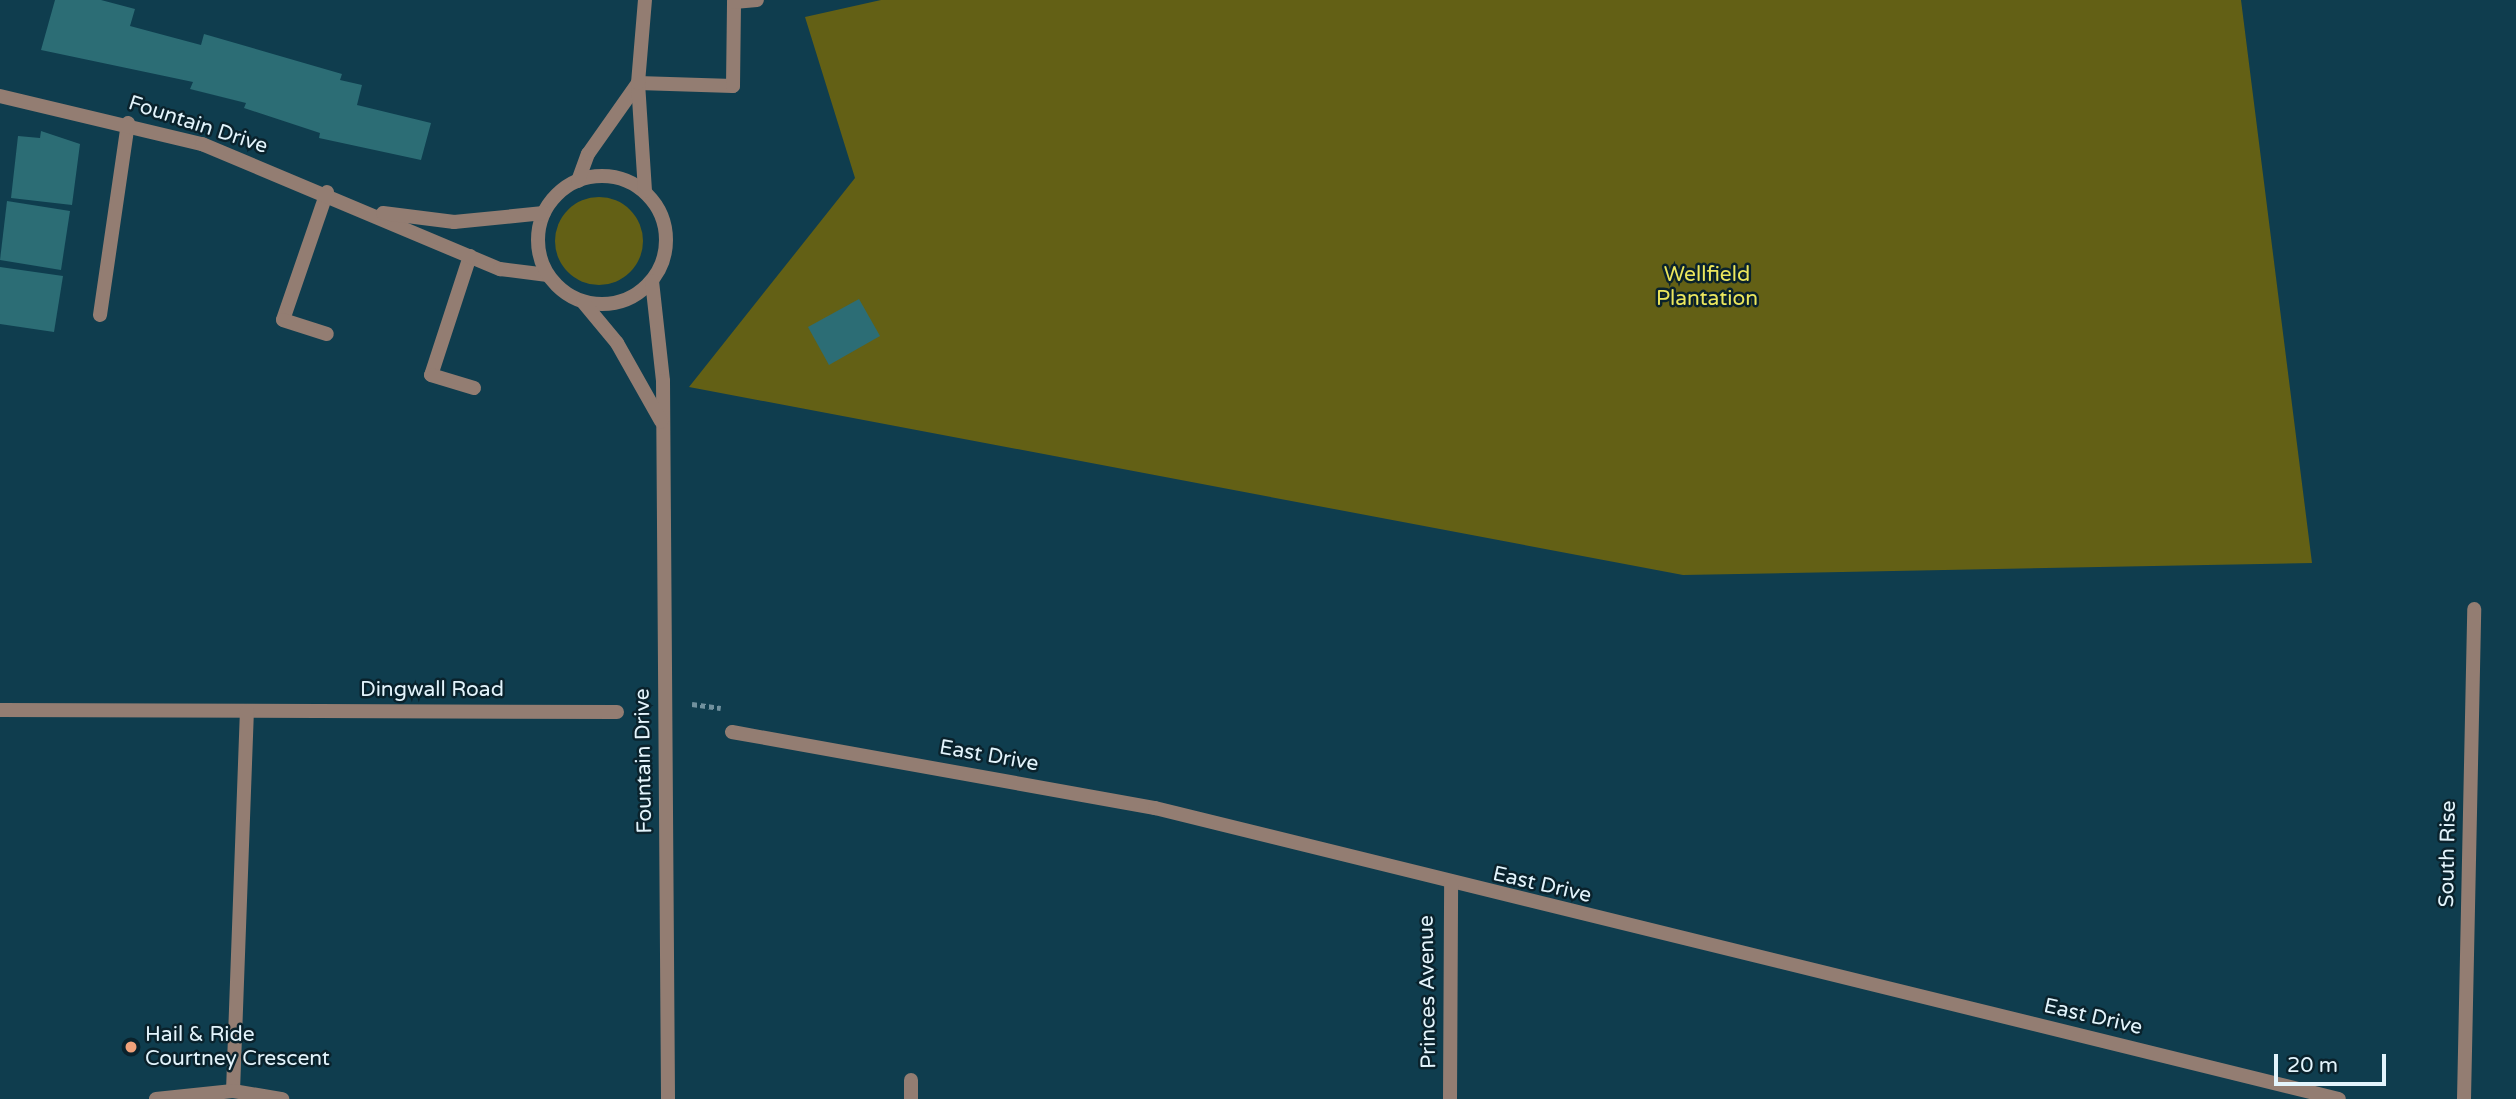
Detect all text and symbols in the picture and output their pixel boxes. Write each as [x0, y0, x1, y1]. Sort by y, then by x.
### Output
street label: Fountain Drive [125, 91, 271, 159]
park label: Wellfield Plantation [1656, 262, 1758, 312]
street label: Dingwall Road [360, 677, 504, 703]
street label: Fountain Drive [630, 688, 658, 834]
street label: East Drive [937, 735, 1041, 777]
street label: South Rise [2434, 800, 2462, 908]
street label: East Drive [1490, 861, 1594, 909]
street label: Princes Avenue [1414, 915, 1442, 1069]
street label: East Drive [2041, 993, 2145, 1041]
place label: Hail & Ride Courtney Crescent [145, 1022, 330, 1072]
marker: Hail & Ride Courtney Crescent [123, 1039, 139, 1055]
scale bar [2278, 1040, 2390, 1084]
text: 20 m [2287, 1053, 2338, 1078]

